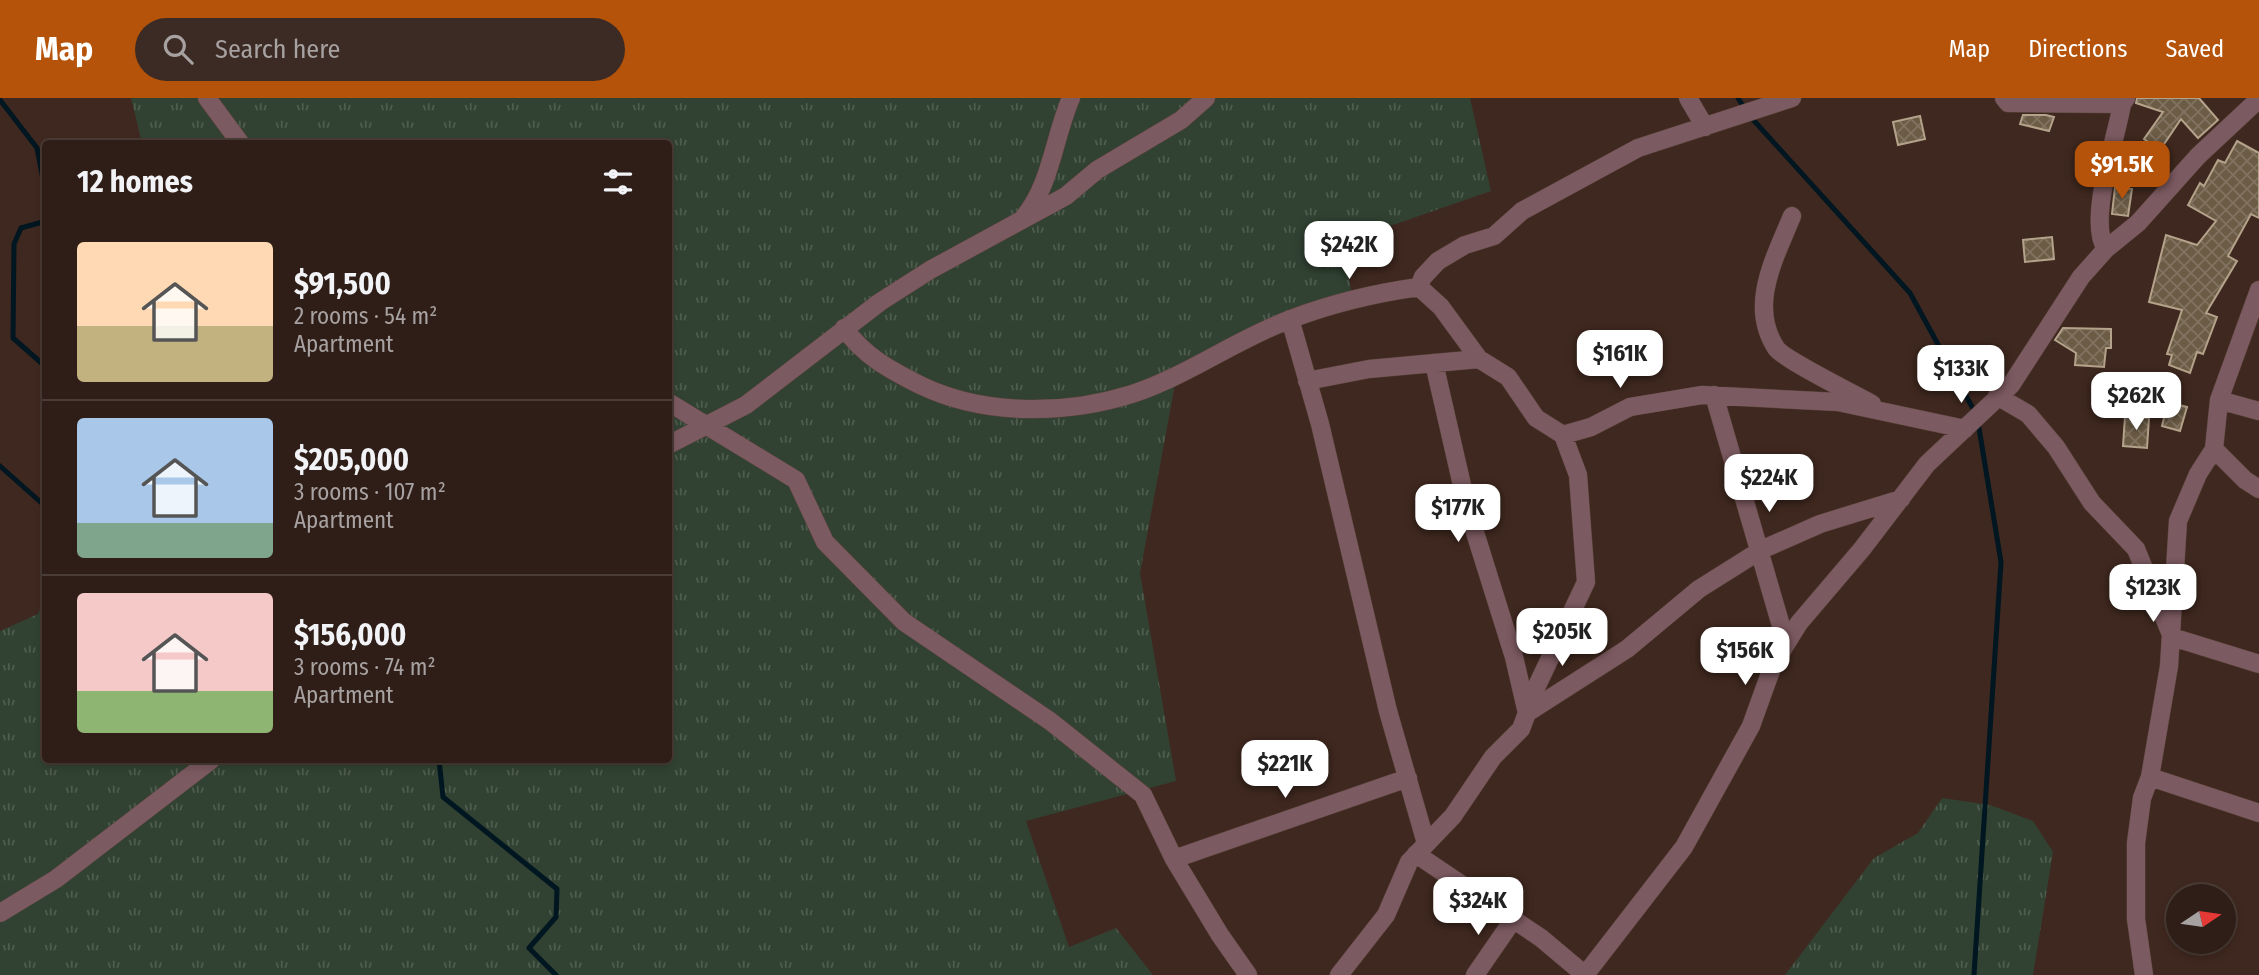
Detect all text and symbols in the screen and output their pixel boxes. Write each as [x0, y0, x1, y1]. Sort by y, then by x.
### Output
search box [135, 18, 625, 81]
text: Map [35, 29, 93, 69]
icon: search [159, 30, 197, 68]
text: Search here [215, 34, 340, 65]
text: Map [1949, 35, 1990, 63]
text: Directions [2028, 35, 2127, 63]
text: Saved [2165, 35, 2224, 63]
pin: $91.5K [2065, 141, 2179, 201]
text: $91.5K [2091, 150, 2153, 178]
icon: filters [599, 163, 637, 201]
text: 12 homes [77, 164, 193, 200]
pin: $242K [1300, 222, 1398, 281]
text: $242K [1321, 230, 1378, 258]
text: $91,500 [294, 266, 391, 302]
icon: home [133, 270, 217, 354]
text: 2 rooms · 54 m² [294, 302, 437, 330]
text: Apartment [294, 330, 394, 358]
pin: $161K [1571, 330, 1669, 390]
text: $161K [1593, 339, 1647, 367]
pin: $133K [1912, 345, 2010, 405]
text: $133K [1933, 354, 1989, 382]
pin: $262K [2087, 372, 2185, 432]
text: $262K [2107, 381, 2165, 409]
text: $205,000 [294, 442, 409, 478]
icon: home [133, 446, 217, 530]
pin: $224K [1720, 454, 1818, 514]
text: $224K [1740, 463, 1798, 491]
text: 3 rooms · 107 m² [294, 478, 446, 506]
pin: $177K [1409, 484, 1507, 544]
text: $177K [1431, 493, 1485, 521]
text: Apartment [294, 506, 394, 534]
pin: $123K [2104, 564, 2202, 624]
text: $123K [2125, 573, 2181, 601]
pin: $205K [1513, 608, 1611, 668]
text: $156,000 [294, 617, 406, 653]
text: $205K [1532, 617, 1592, 645]
icon: home [133, 621, 217, 705]
pin: $156K [1696, 628, 1794, 687]
text: $156K [1716, 636, 1774, 664]
text: 3 rooms · 74 m² [294, 653, 436, 681]
text: Apartment [294, 681, 394, 709]
pin: $221K [1236, 740, 1334, 800]
text: $221K [1257, 749, 1313, 777]
pin: $324K [1429, 878, 1527, 937]
north arrow [2166, 884, 2236, 954]
map controls [2166, 884, 2236, 954]
text: $324K [1449, 886, 1507, 914]

